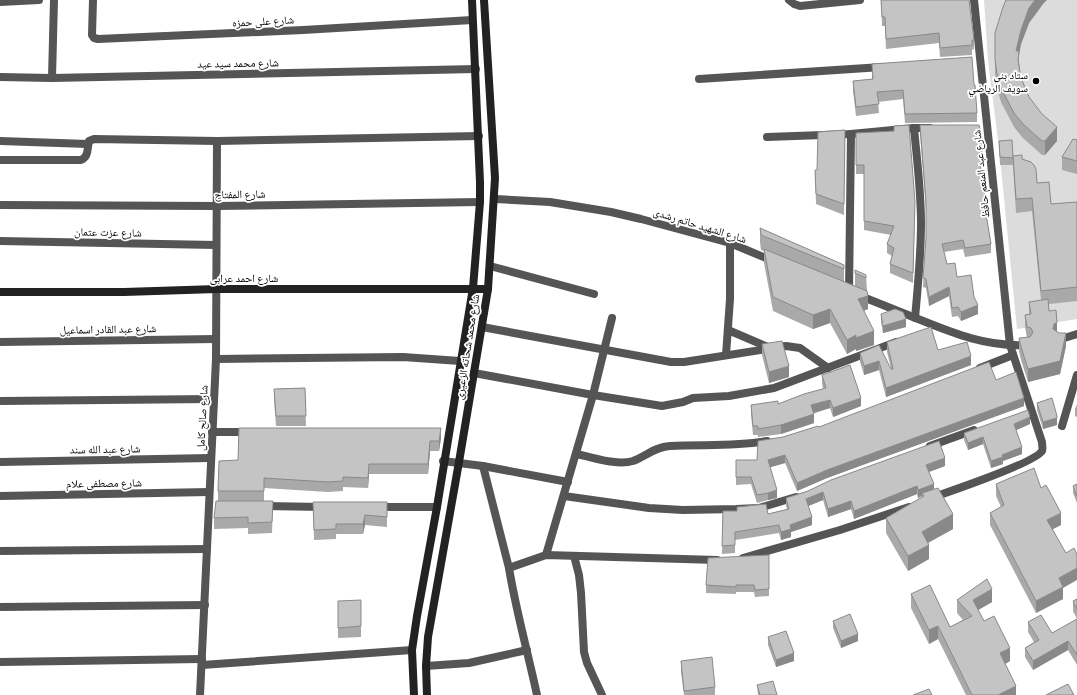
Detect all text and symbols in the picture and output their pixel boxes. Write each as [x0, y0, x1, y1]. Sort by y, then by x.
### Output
street label: شارع على حمزه [232, 13, 294, 30]
street label: شارع محمد سيد عيد [197, 56, 279, 71]
place label: ستاد بني سويف الرياضي [968, 69, 1028, 97]
marker: ستاد بني سويف الرياضي [1031, 76, 1041, 86]
street label: شارع عبد المنعم حافظ [970, 129, 994, 219]
street label: شارع المفتاح [214, 188, 266, 201]
street label: شارع الشهيد حاتم رشدى [651, 205, 748, 247]
street label: شارع عزت عتمان [74, 225, 142, 240]
street label: شارع احمد عرابى [210, 272, 278, 285]
street label: شارع محمد شحاته الزعيرى [453, 293, 482, 401]
street label: شارع عبد القادر اسماعيل [60, 322, 156, 337]
street label: شارع صالح كامل [194, 385, 211, 451]
street label: شارع عبد الله سند [70, 442, 140, 457]
street label: شارع مصطفى علام [66, 476, 142, 491]

